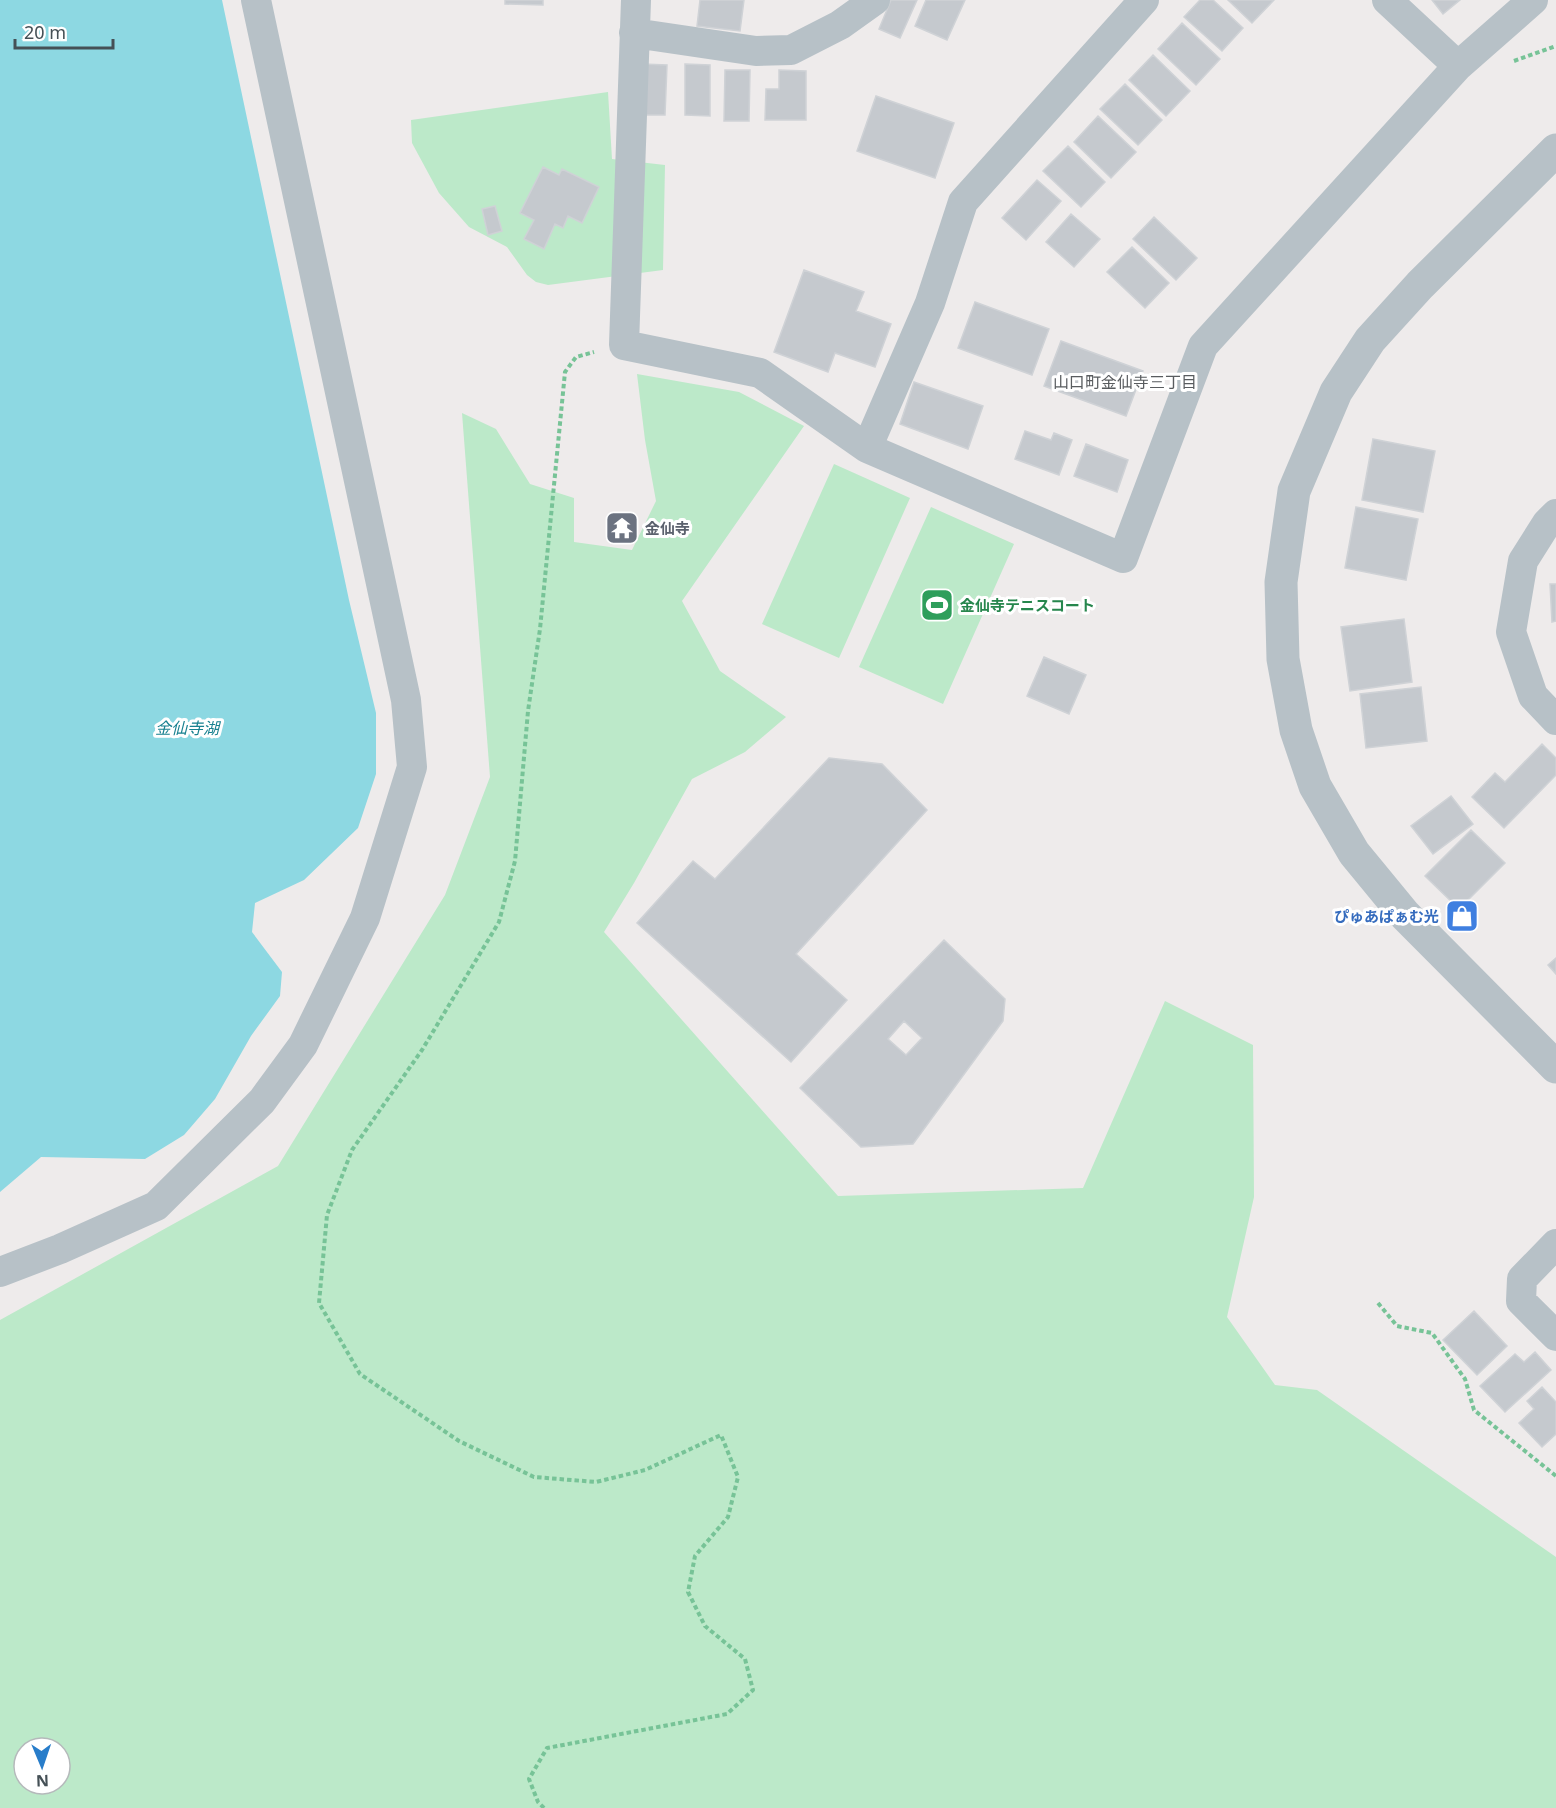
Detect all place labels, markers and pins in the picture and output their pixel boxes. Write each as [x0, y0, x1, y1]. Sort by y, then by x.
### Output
temple icon: 金仙寺 [604, 510, 640, 546]
place label: 金仙寺 [645, 518, 690, 538]
sports icon: 金仙寺テニスコート [919, 587, 955, 623]
place label: 金仙寺テニスコート [960, 595, 1095, 615]
shop icon: ぴゅあぱぁむ光 [1444, 898, 1480, 934]
place label: ぴゅあぱぁむ光 [1334, 906, 1439, 926]

